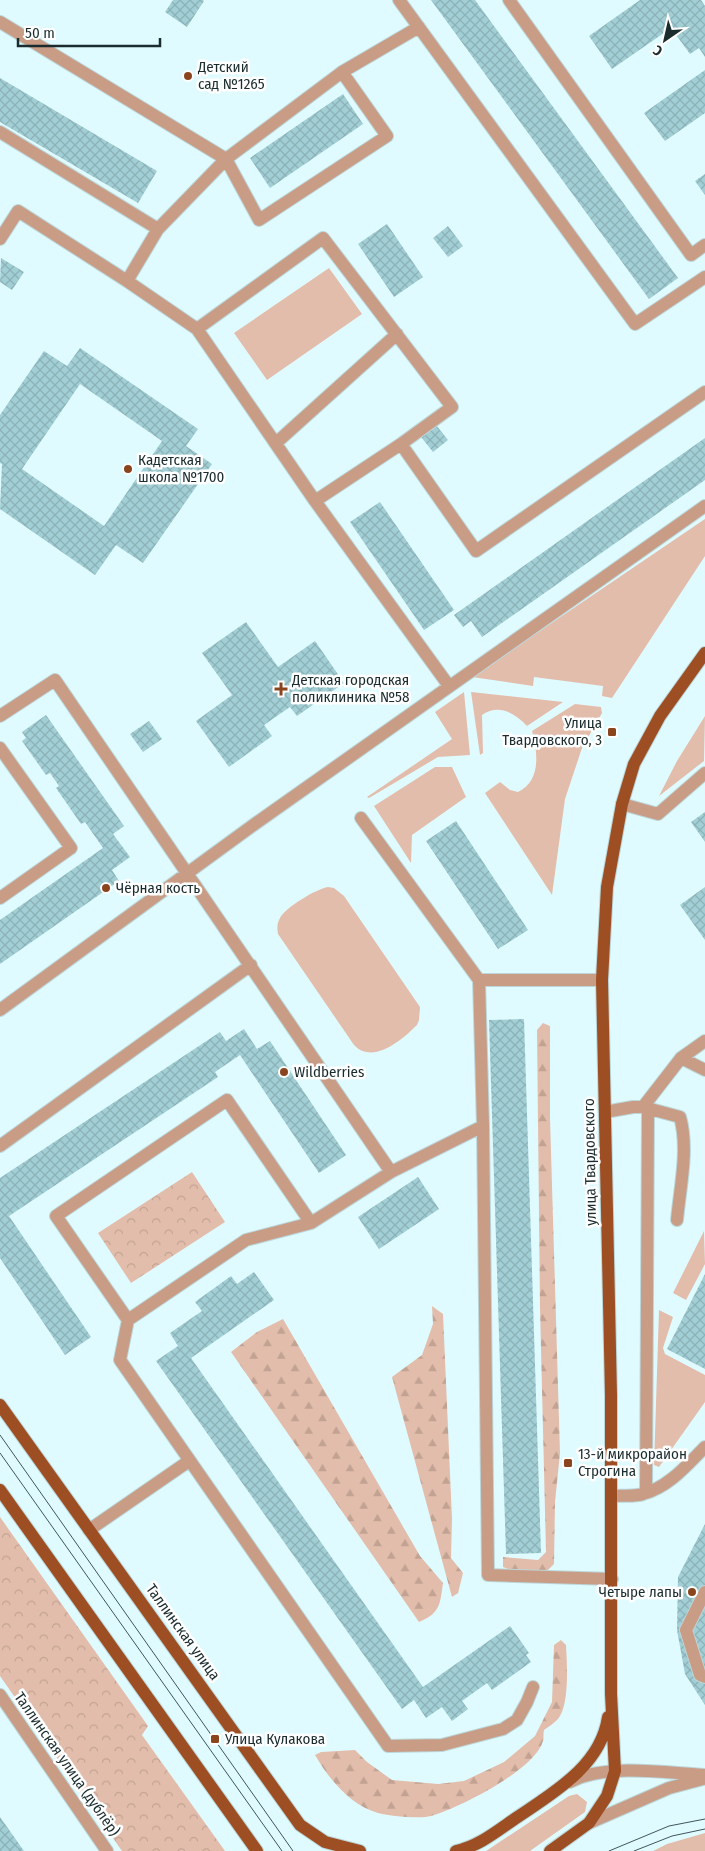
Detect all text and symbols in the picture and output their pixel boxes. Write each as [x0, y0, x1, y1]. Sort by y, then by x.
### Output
scale bar [18, 15, 160, 47]
north arrow [640, 15, 690, 65]
text: 50 m [25, 24, 55, 42]
text: С [650, 41, 666, 59]
place label: Детский сад №1265 [197, 58, 265, 93]
marker: Детский сад №1265 [182, 70, 194, 82]
place label: Кадетская школа №1700 [138, 451, 224, 486]
marker: Кадетская школа №1700 [122, 463, 134, 475]
place label: Детская городская поликлиника №58 [291, 671, 409, 706]
marker: Детская городская поликлиника №58 [274, 682, 288, 696]
place label: Улица Твардовского, 3 [502, 714, 602, 749]
marker: Улица Твардовского, 3 [606, 726, 618, 738]
place label: Чёрная кость [116, 879, 200, 897]
marker: Чёрная кость [100, 882, 112, 894]
place label: Wildberries [294, 1063, 364, 1081]
marker: Wildberries [278, 1066, 290, 1078]
street label: улица Твардовского [580, 1098, 600, 1226]
place label: 13-й микрорайон Строгина [578, 1445, 687, 1480]
marker: 13-й микрорайон Строгина [562, 1457, 574, 1469]
street label: Таллинская улица [142, 1581, 224, 1683]
place label: Четыре лапы [599, 1583, 682, 1601]
marker: Четыре лапы [686, 1586, 698, 1598]
street label: Таллинская улица (дублёр) [10, 1689, 124, 1839]
place label: Улица Кулакова [224, 1730, 325, 1748]
marker: Улица Кулакова [209, 1733, 221, 1745]

